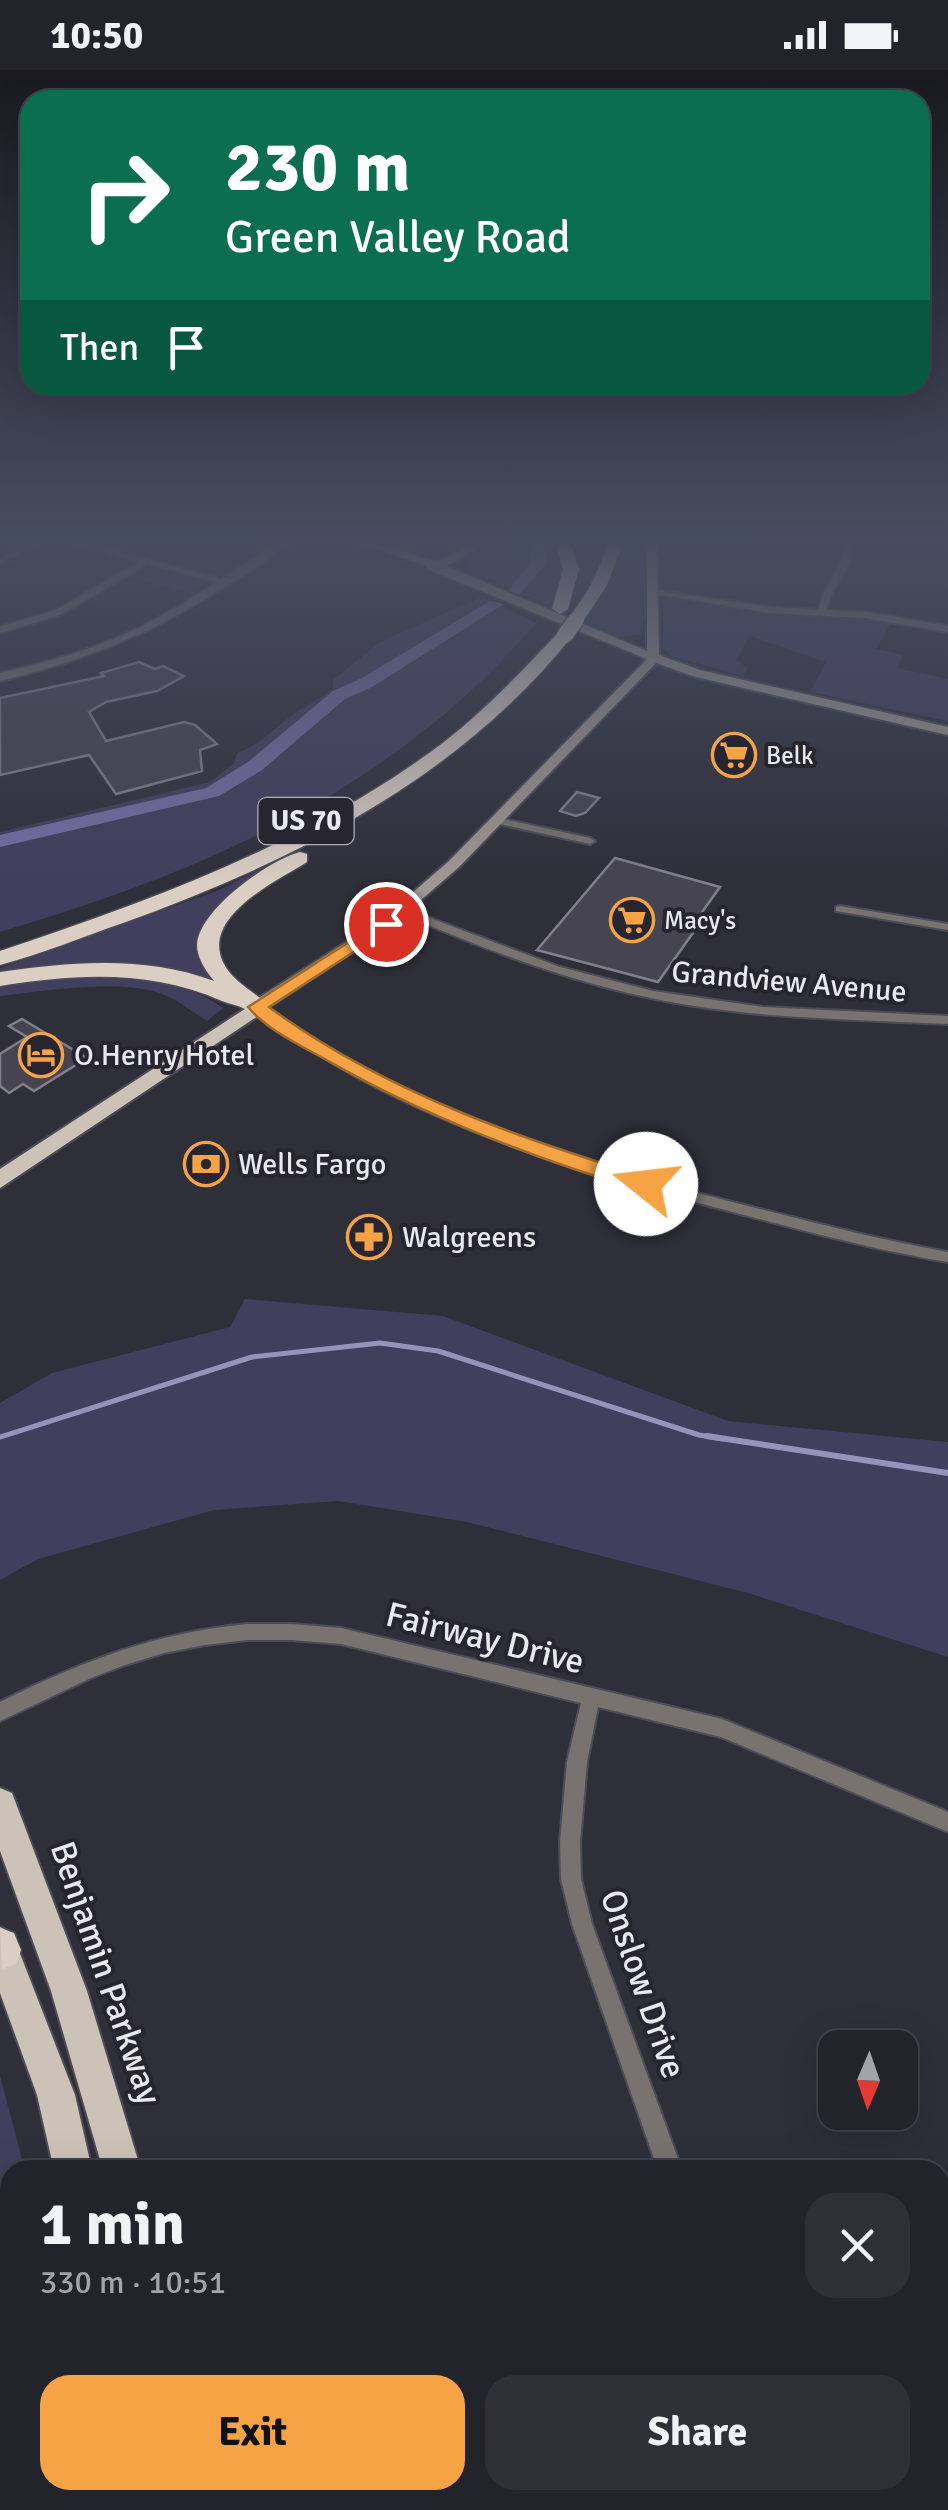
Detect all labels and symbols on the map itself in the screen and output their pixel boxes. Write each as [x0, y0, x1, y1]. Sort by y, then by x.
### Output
supermarket icon: Belk [711, 732, 757, 778]
place label: Belk [766, 740, 814, 771]
road number: US 70 [258, 798, 354, 844]
pin [344, 882, 429, 967]
supermarket icon: Macy's [609, 897, 655, 943]
place label: Macy's [664, 905, 736, 936]
street label: Grandview Avenue [670, 953, 908, 1011]
hotel icon: O.Henry Hotel [18, 1032, 64, 1078]
place label: O.Henry Hotel [74, 1037, 254, 1074]
position arrow [594, 1132, 698, 1236]
bank icon: Wells Fargo [183, 1141, 229, 1187]
place label: Wells Fargo [238, 1146, 386, 1183]
pharmacy icon: Walgreens [346, 1214, 392, 1260]
place label: Walgreens [402, 1219, 536, 1256]
street label: Fairway Drive [382, 1593, 588, 1683]
street label: Benjamin Parkway [41, 1836, 171, 2110]
street label: Onslow Drive [591, 1884, 695, 2084]
north arrow [818, 2030, 918, 2130]

